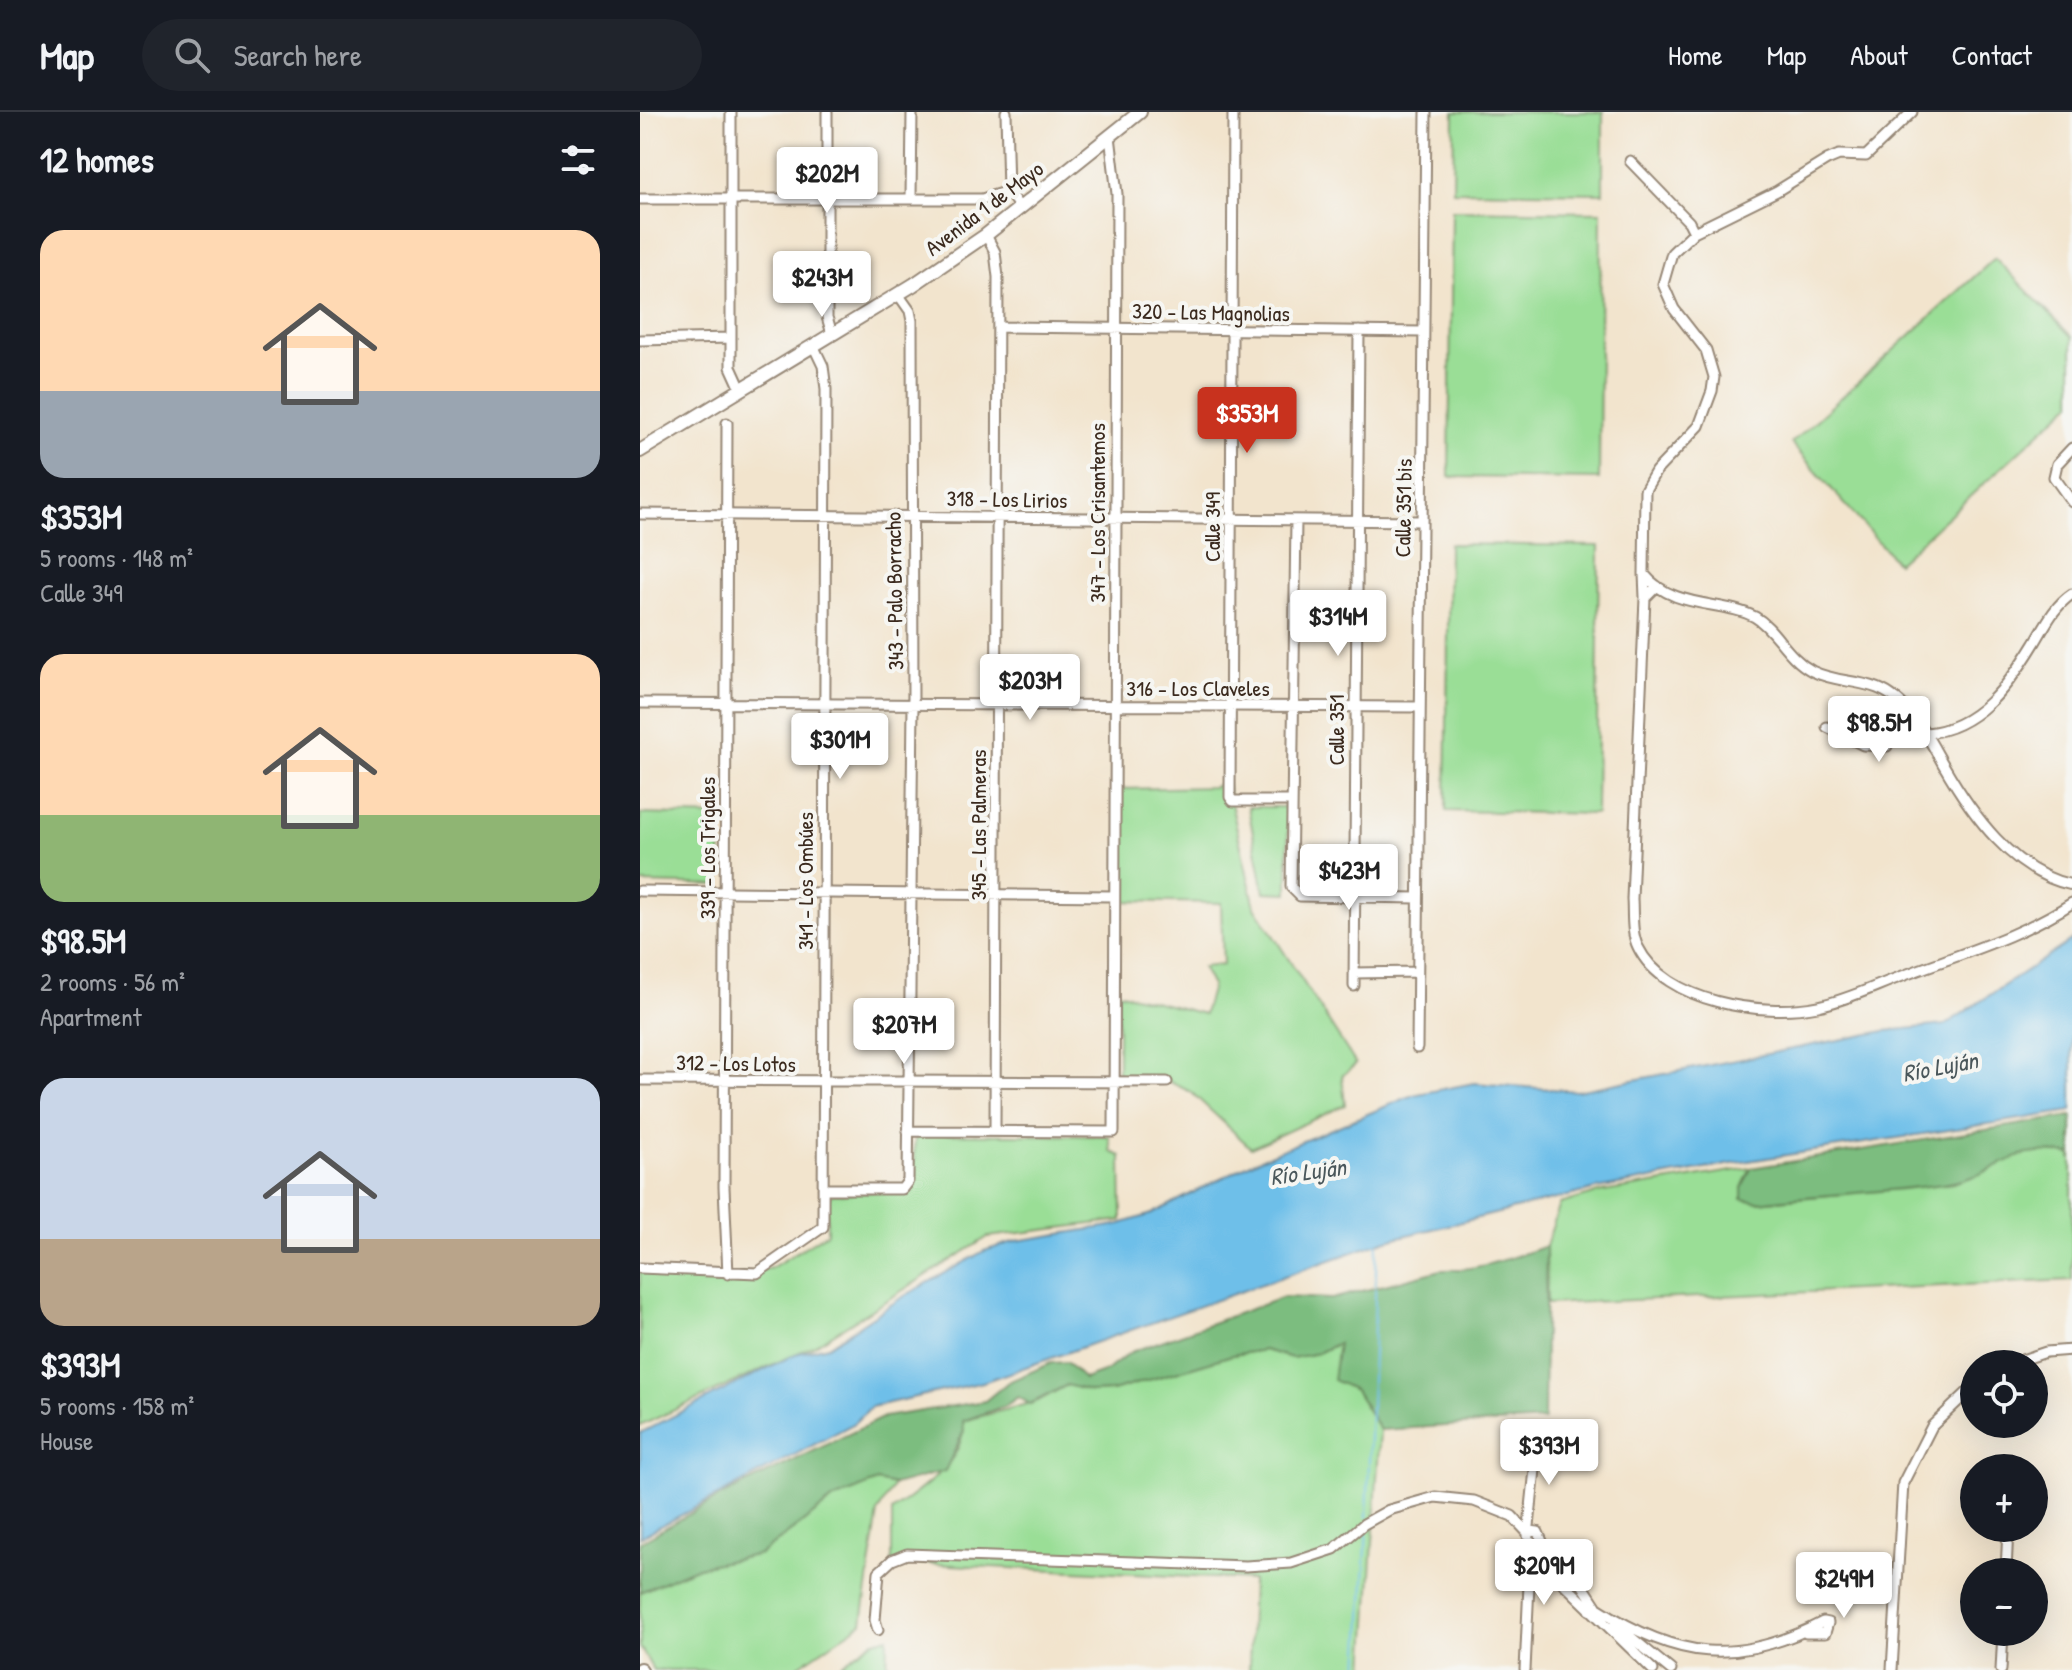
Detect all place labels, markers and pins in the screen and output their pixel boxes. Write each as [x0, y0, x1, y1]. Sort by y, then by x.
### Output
pin: $202M [771, 147, 883, 215]
pin: $243M [766, 251, 878, 319]
pin: $353M [1191, 387, 1303, 455]
pin: $314M [1282, 590, 1394, 658]
pin: $203M [974, 654, 1086, 722]
pin: $98.5M [1814, 696, 1944, 764]
pin: $301M [784, 713, 896, 781]
pin: $423M [1293, 844, 1405, 912]
pin: $207M [848, 998, 960, 1066]
pin: $393M [1493, 1419, 1605, 1487]
pin: $209M [1488, 1539, 1600, 1607]
pin: $249M [1788, 1552, 1900, 1620]

